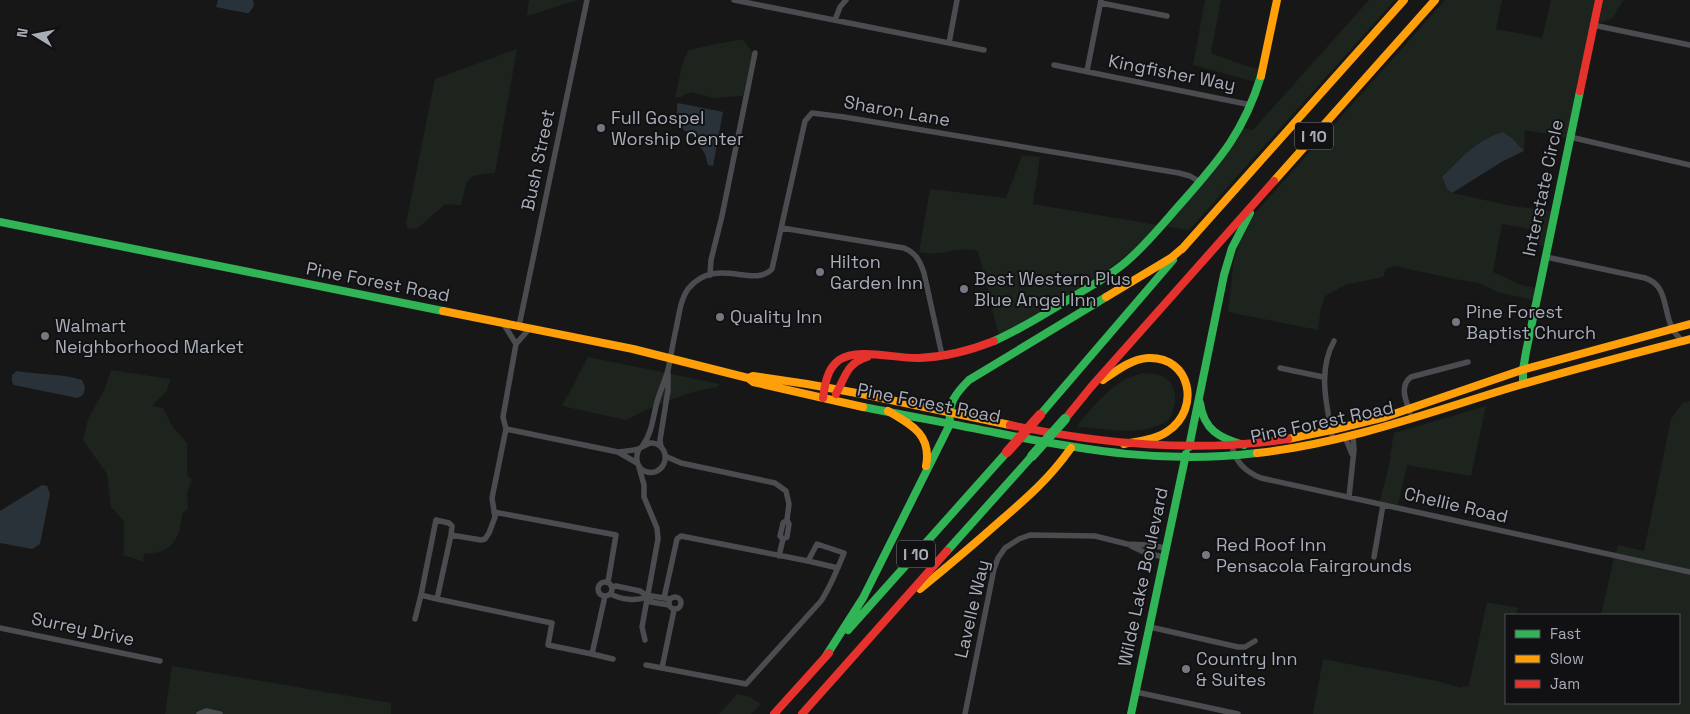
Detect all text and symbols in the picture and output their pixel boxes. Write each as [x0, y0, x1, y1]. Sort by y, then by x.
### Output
north arrow [10, 10, 60, 60]
text: N [13, 27, 32, 39]
street label: Kingfisher Way [1107, 49, 1238, 96]
street label: Sharon Lane [842, 90, 952, 131]
place label: Full Gospel Worship Center [611, 106, 744, 150]
street label: Bush Street [516, 107, 559, 213]
street label: Interstate Circle [1517, 117, 1568, 258]
marker: Full Gospel Worship Center [595, 122, 607, 134]
road number: I 10 [1295, 122, 1333, 150]
place label: Hilton Garden Inn [830, 250, 923, 294]
street label: Pine Forest Road [304, 256, 452, 307]
marker: Hilton Garden Inn [814, 266, 826, 278]
place label: Best Western Plus Blue Angel Inn [974, 267, 1131, 311]
marker: Best Western Plus Blue Angel Inn [958, 283, 970, 295]
place label: Pine Forest Baptist Church [1466, 300, 1596, 344]
place label: Quality Inn [730, 305, 823, 328]
marker: Quality Inn [714, 311, 726, 323]
place label: Walmart Neighborhood Market [55, 314, 244, 358]
marker: Pine Forest Baptist Church [1450, 316, 1462, 328]
marker: Walmart Neighborhood Market [39, 330, 51, 342]
street label: Pine Forest Road [855, 377, 1003, 428]
street label: Pine Forest Road [1248, 395, 1396, 448]
street label: Chellie Road [1402, 481, 1510, 528]
street label: Wilde Lake Boulevard [1112, 485, 1173, 669]
place label: Red Roof Inn Pensacola Fairgrounds [1216, 533, 1412, 577]
road number: I 10 [897, 540, 935, 568]
marker: Red Roof Inn Pensacola Fairgrounds [1200, 549, 1212, 561]
street label: Lavelle Way [949, 557, 994, 660]
street label: Surrey Drive [29, 606, 137, 651]
legend [1505, 614, 1680, 704]
text: Fast [1550, 624, 1581, 643]
place label: Country Inn & Suites [1196, 647, 1298, 691]
text: Slow [1550, 649, 1584, 668]
marker: Country Inn & Suites [1180, 663, 1192, 675]
text: Jam [1550, 674, 1580, 693]

